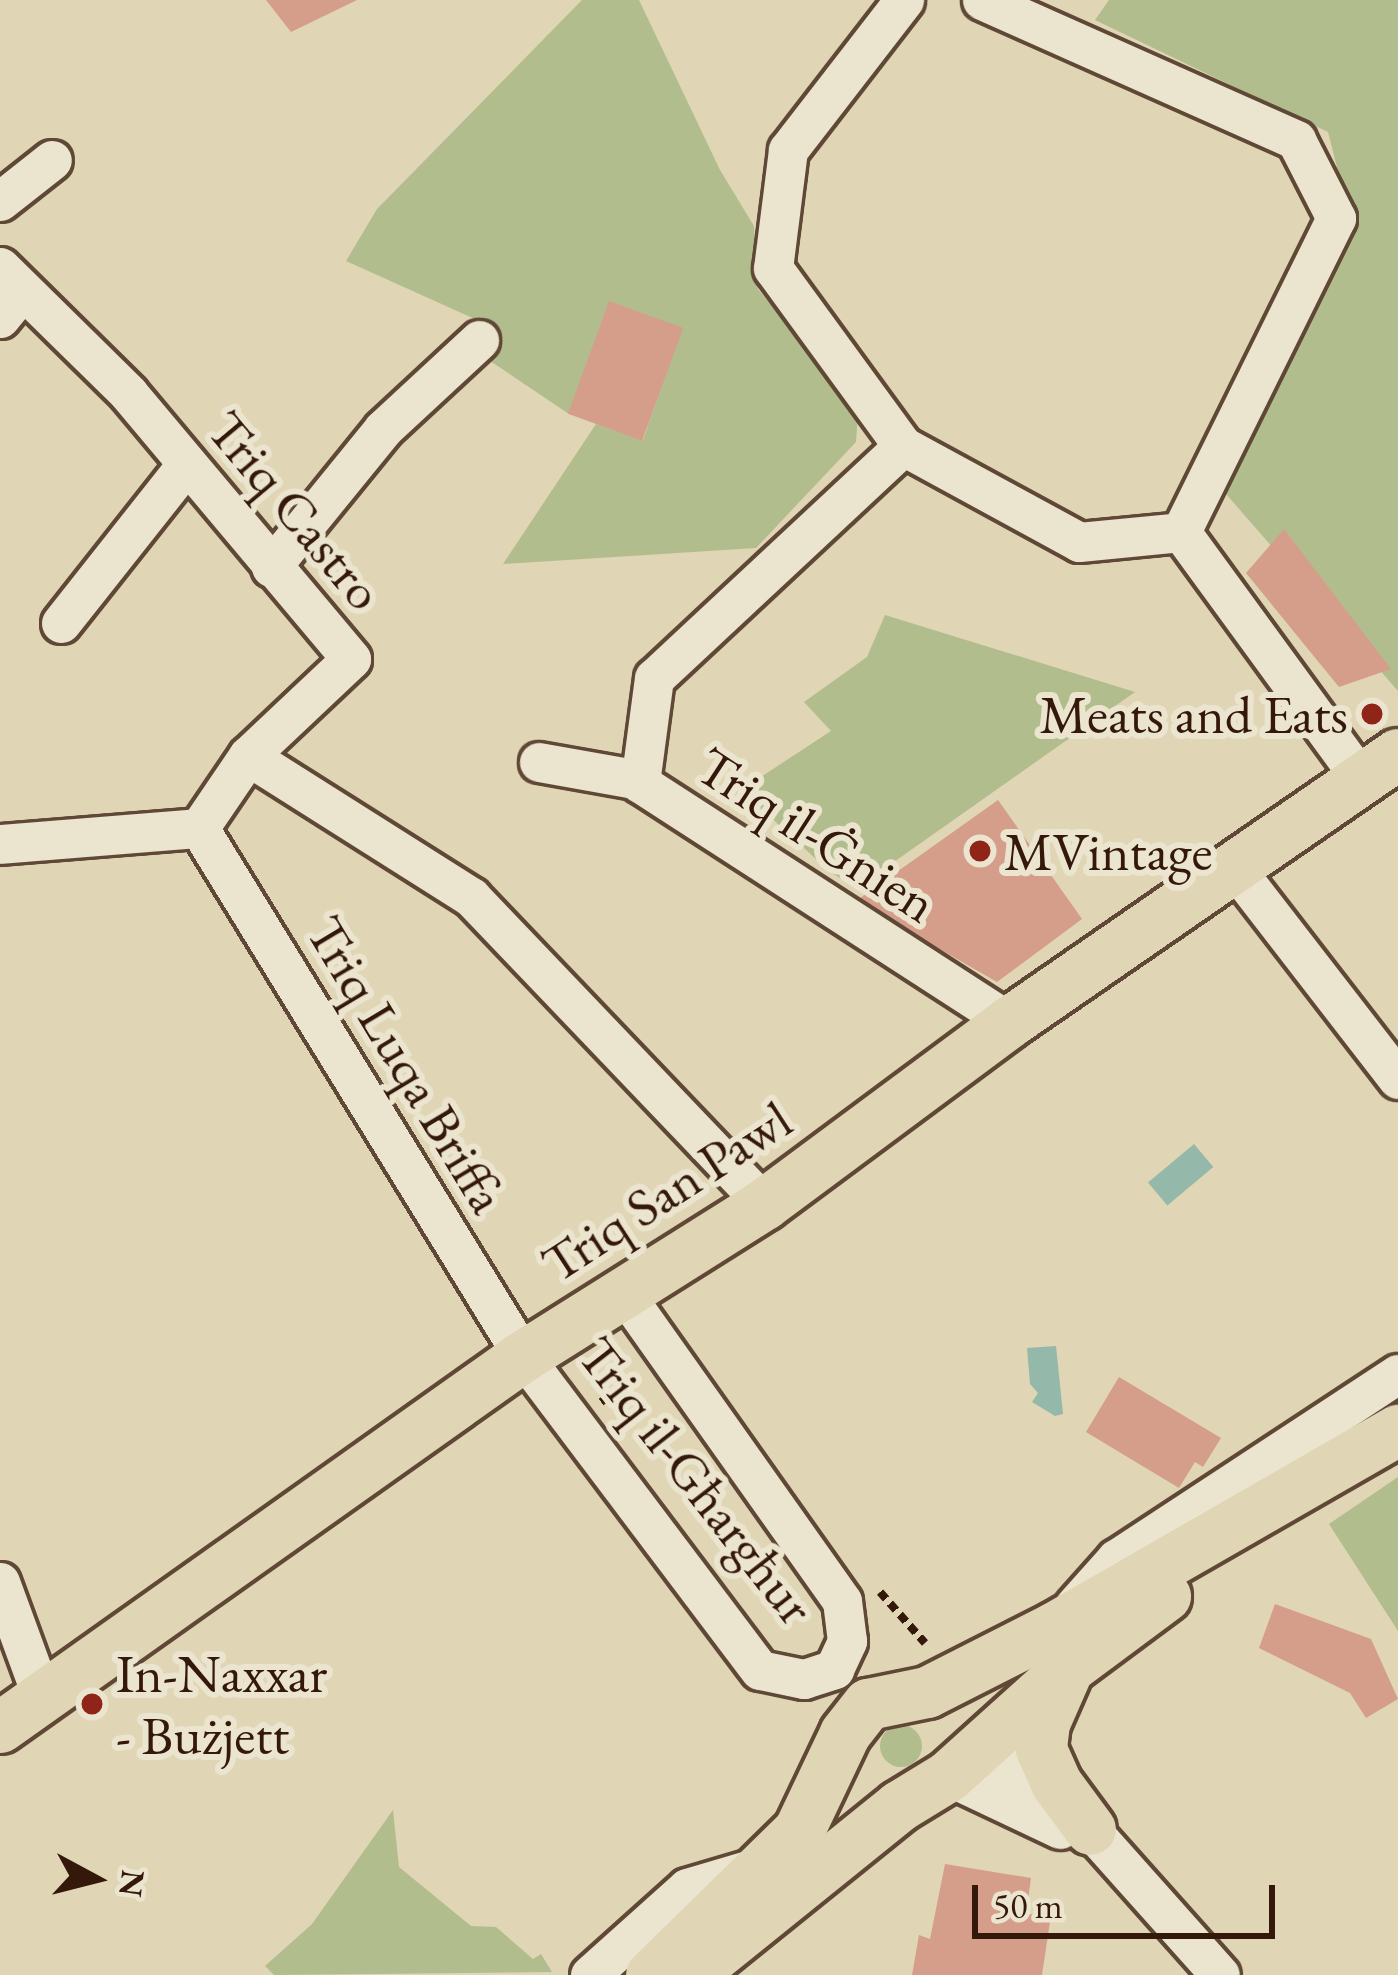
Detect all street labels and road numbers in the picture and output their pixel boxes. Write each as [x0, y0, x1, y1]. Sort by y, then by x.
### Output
street label: Triq Castro [194, 397, 398, 623]
street label: Triq il-Ġnien [685, 733, 949, 935]
street label: Triq Luqa Briffa [293, 904, 521, 1224]
street label: Triq San Pawl [529, 1086, 803, 1296]
street label: Triq il-Għargħur [565, 1323, 829, 1637]

